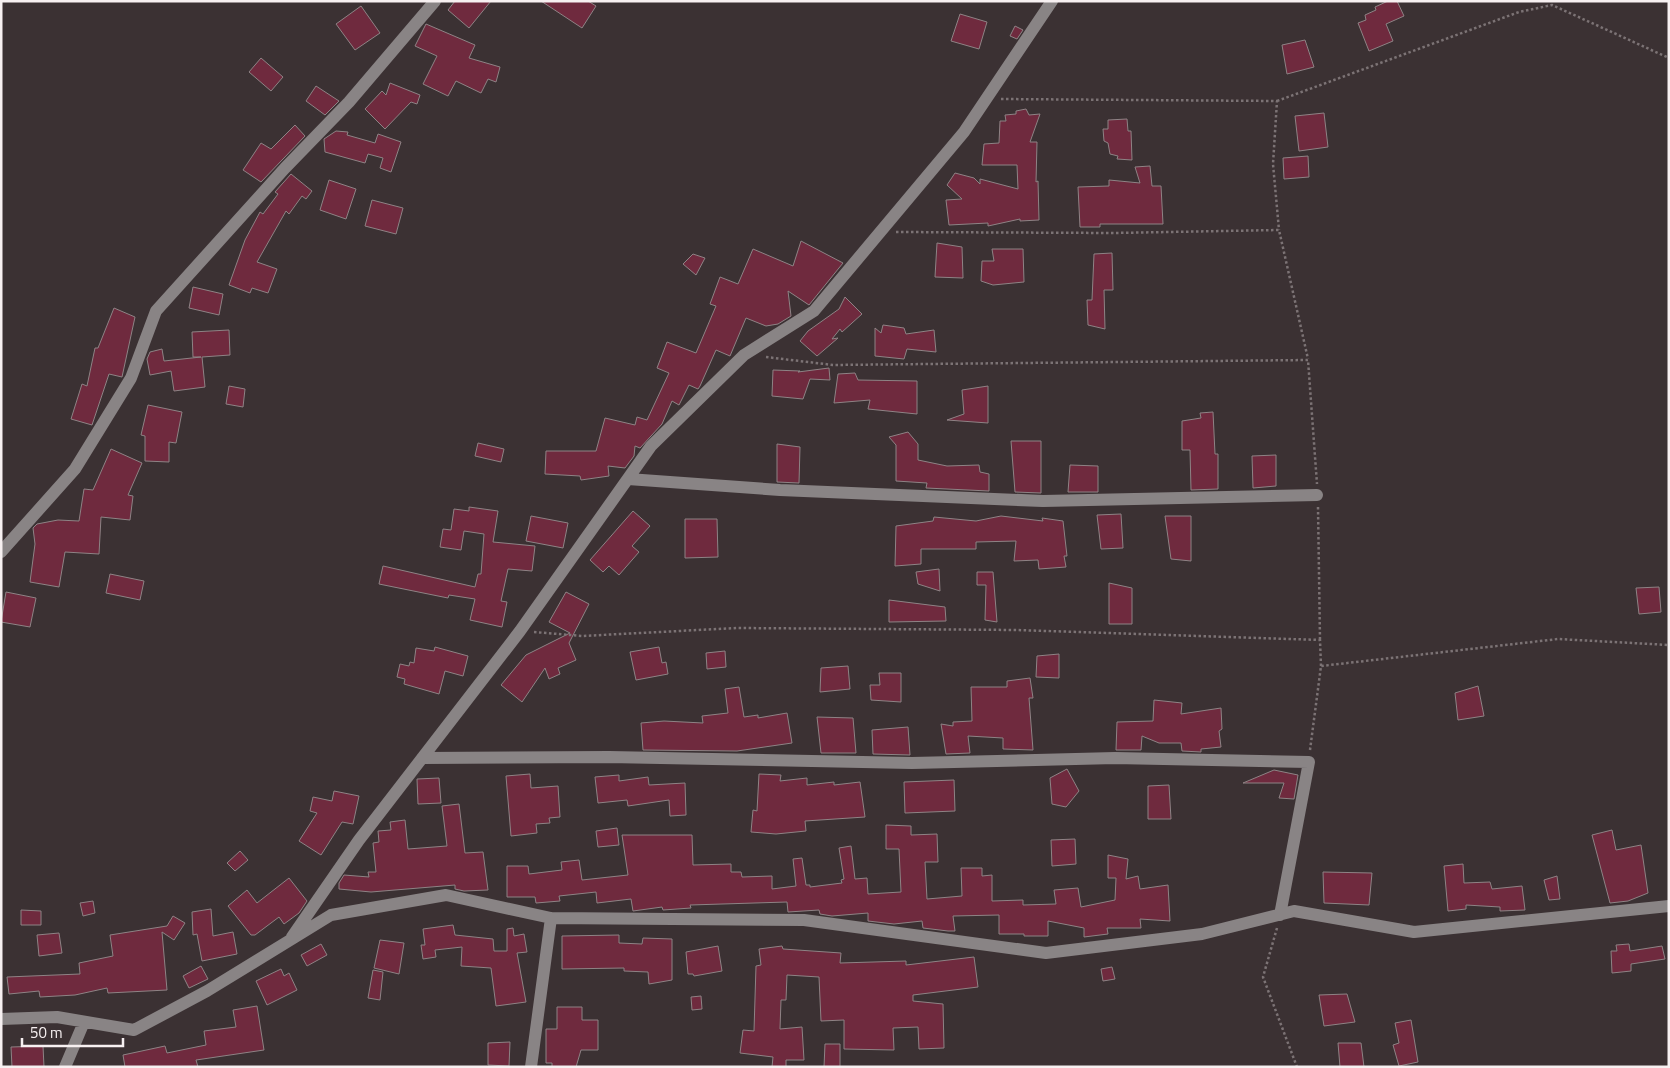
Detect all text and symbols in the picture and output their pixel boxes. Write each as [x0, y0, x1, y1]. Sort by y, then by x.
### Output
scale bar [22, 1016, 124, 1048]
text: 50 m [30, 1021, 63, 1044]

